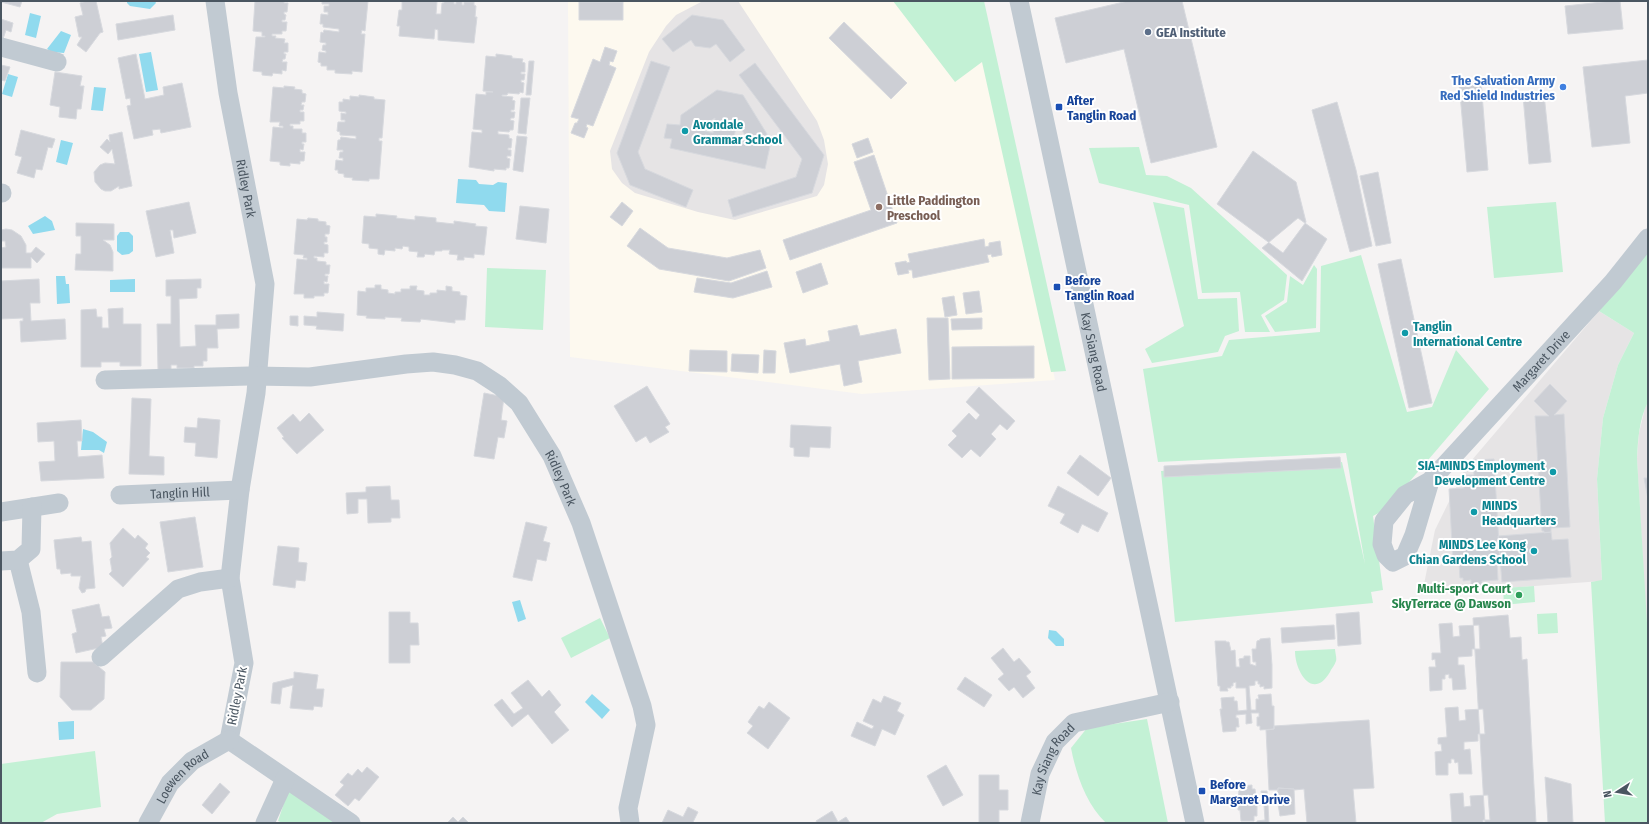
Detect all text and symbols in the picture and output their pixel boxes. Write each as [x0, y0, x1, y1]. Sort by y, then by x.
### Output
place label: GEA Institute [1156, 25, 1226, 40]
marker: GEA Institute [1143, 27, 1153, 37]
place label: The Salvation Army Red Shield Industries [1440, 73, 1556, 103]
marker: The Salvation Army Red Shield Industries [1558, 82, 1568, 92]
place label: After Tanglin Road [1066, 93, 1136, 123]
marker: After Tanglin Road [1054, 102, 1064, 112]
place label: Avondale Grammar School [692, 117, 782, 147]
marker: Avondale Grammar School [680, 126, 690, 136]
street label: Ridley Park [233, 158, 260, 220]
place label: Little Paddington Preschool [887, 193, 980, 223]
marker: Little Paddington Preschool [874, 202, 884, 212]
place label: Before Tanglin Road [1065, 273, 1134, 303]
marker: Before Tanglin Road [1052, 282, 1062, 292]
street label: Kay Siang Road [1078, 311, 1110, 393]
place label: Tanglin International Centre [1413, 319, 1522, 349]
street label: Margaret Drive [1509, 327, 1573, 394]
marker: Tanglin International Centre [1400, 328, 1410, 338]
street label: Ridley Park [542, 447, 580, 509]
place label: SIA-MINDS Employment Development Centre [1418, 458, 1545, 488]
marker: SIA-MINDS Employment Development Centre [1548, 467, 1558, 477]
street label: Tanglin Hill [150, 484, 211, 501]
place label: MINDS Headquarters [1482, 498, 1556, 528]
marker: MINDS Headquarters [1469, 507, 1479, 517]
place label: MINDS Lee Kong Chian Gardens School [1409, 537, 1527, 567]
marker: MINDS Lee Kong Chian Gardens School [1529, 546, 1539, 556]
place label: Multi-sport Court SkyTerrace @ Dawson [1392, 581, 1511, 611]
marker: Multi-sport Court SkyTerrace @ Dawson [1514, 590, 1524, 600]
street label: Ridley Park [224, 665, 250, 726]
street label: Kay Siang Road [1028, 720, 1077, 797]
street label: Loewen Road [153, 746, 211, 806]
north arrow [1597, 772, 1637, 812]
place label: Before Margaret Drive [1210, 777, 1290, 807]
marker: Before Margaret Drive [1197, 786, 1207, 796]
text: N [1601, 789, 1615, 799]

